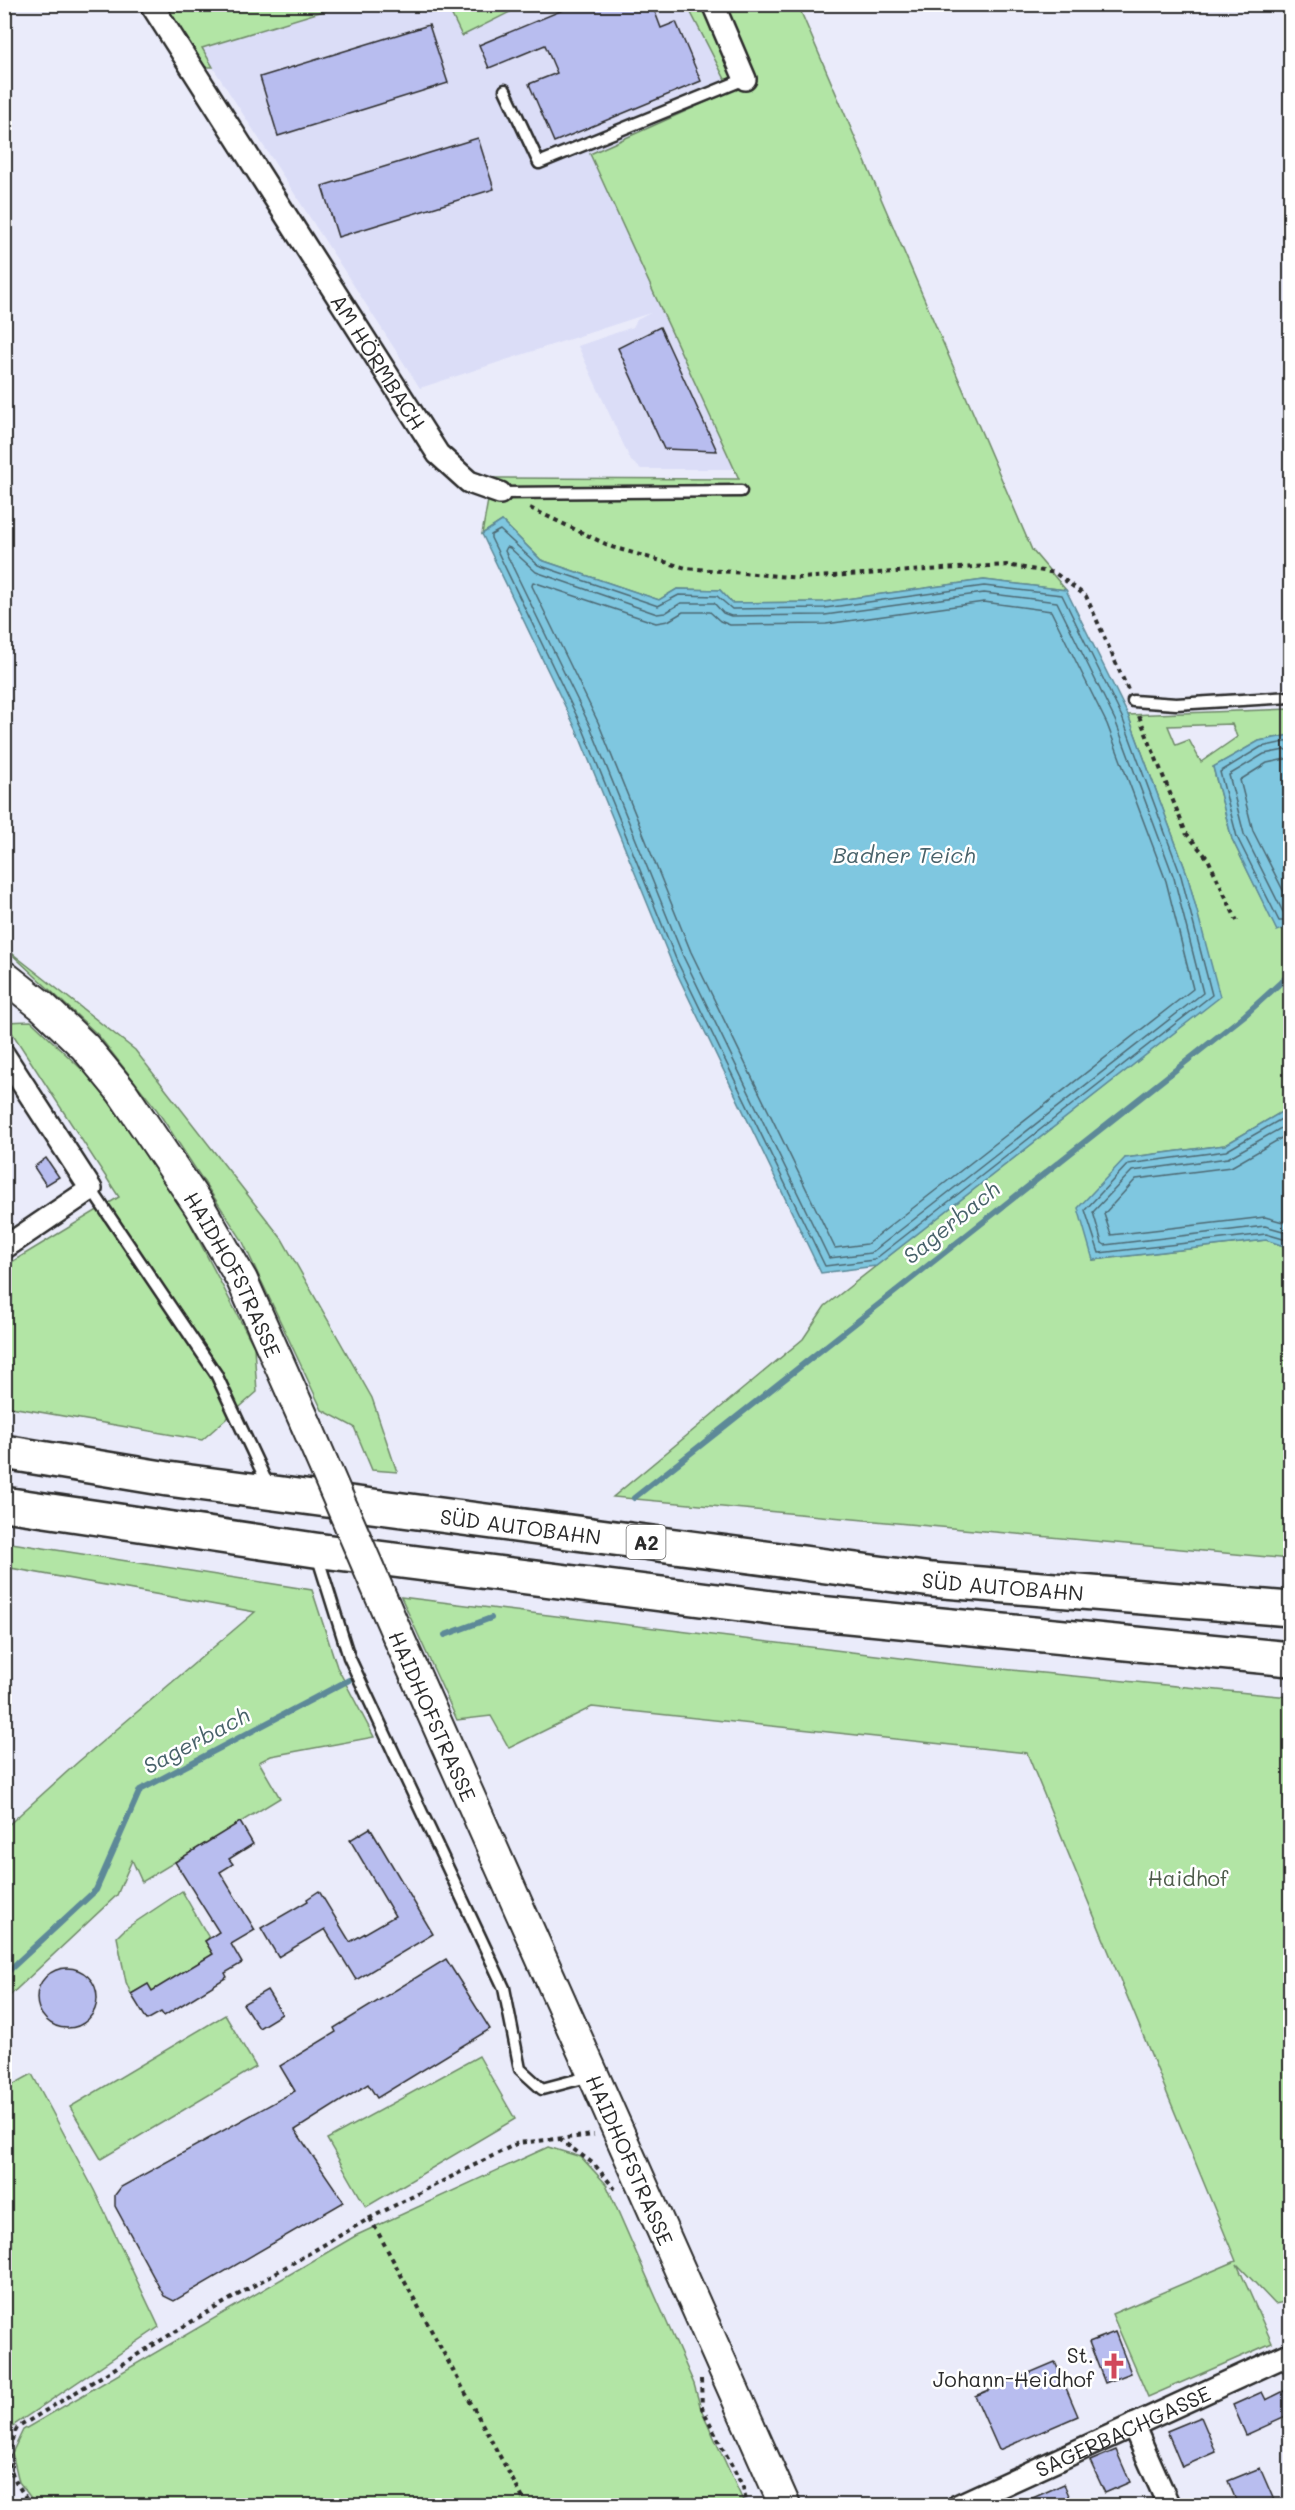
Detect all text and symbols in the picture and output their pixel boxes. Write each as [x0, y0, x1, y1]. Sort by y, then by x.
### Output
street label: AM HÖRMBACH [326, 288, 432, 435]
water label: Badner Teich [832, 840, 976, 869]
water label: Sagerbach [897, 1174, 1005, 1270]
street label: HAIDHOFSTRASSE [179, 1186, 288, 1361]
street label: SÜD AUTOBAHN [439, 1502, 603, 1550]
road number: A2 [626, 1525, 666, 1559]
street label: SÜD AUTOBAHN [920, 1565, 1085, 1606]
street label: HAIDHOFSTRASSE [383, 1627, 483, 1805]
water label: Sagerbach [138, 1700, 254, 1780]
park label: Haidhof [1148, 1864, 1229, 1891]
street label: HAIDHOFSTRASSE [581, 2070, 681, 2249]
place label: St. Johann-Heidhof [933, 2341, 1095, 2392]
church icon: St. Johann-Heidhof [1099, 2351, 1129, 2381]
street label: SAGERBACHGASSE [1031, 2379, 1214, 2482]

